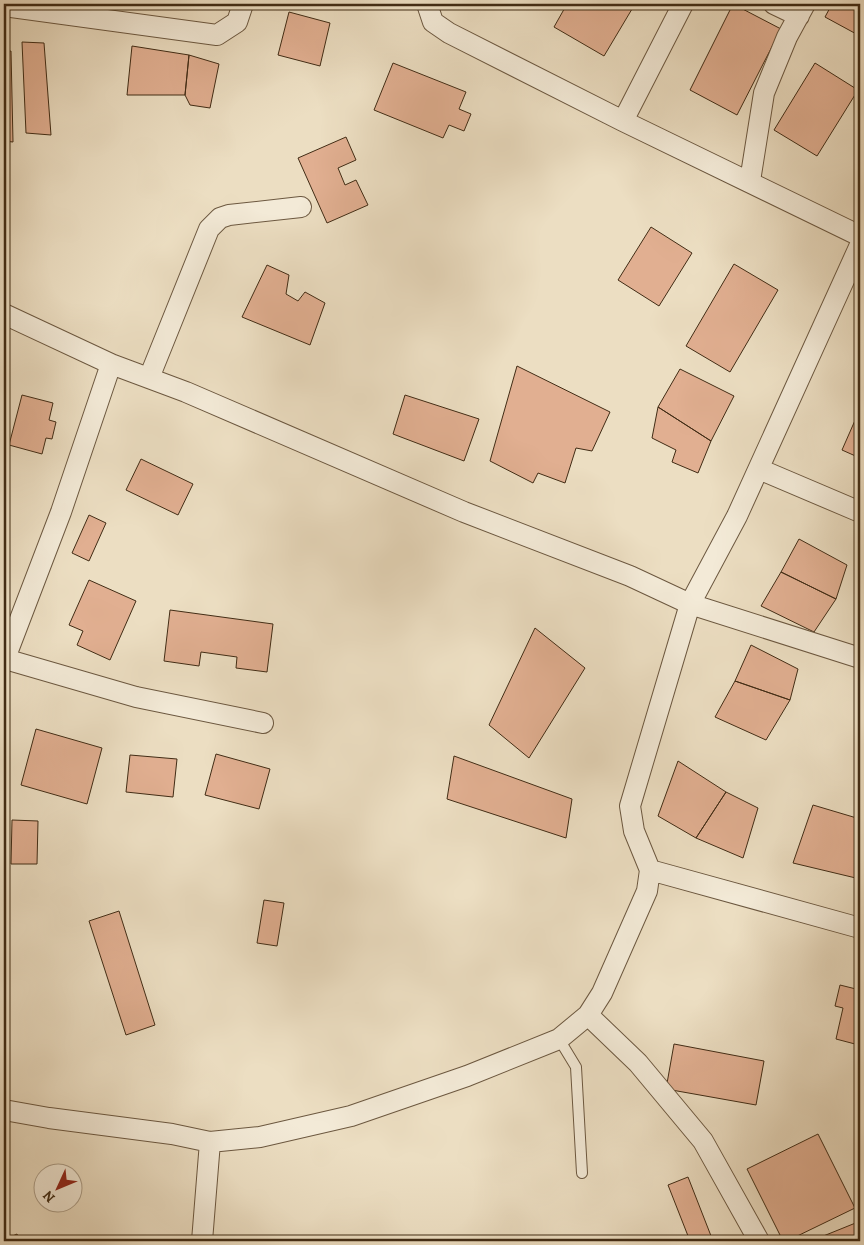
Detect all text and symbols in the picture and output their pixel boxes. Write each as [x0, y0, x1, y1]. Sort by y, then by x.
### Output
north arrow [32, 1162, 82, 1212]
text: N [39, 1186, 59, 1207]

